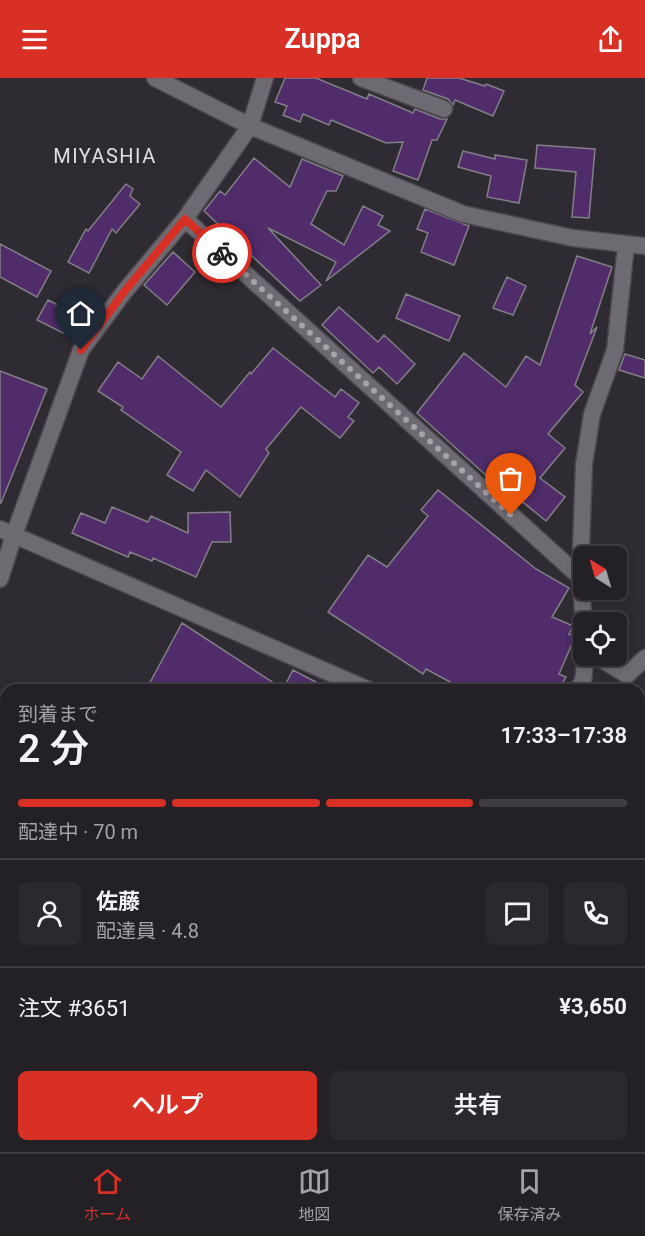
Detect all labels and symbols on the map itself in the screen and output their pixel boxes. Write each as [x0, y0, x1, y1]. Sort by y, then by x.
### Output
district label: MIYASHIA [53, 144, 157, 168]
courier [192, 223, 252, 283]
pin [55, 288, 106, 350]
pin [485, 453, 536, 515]
north arrow [573, 546, 627, 600]

